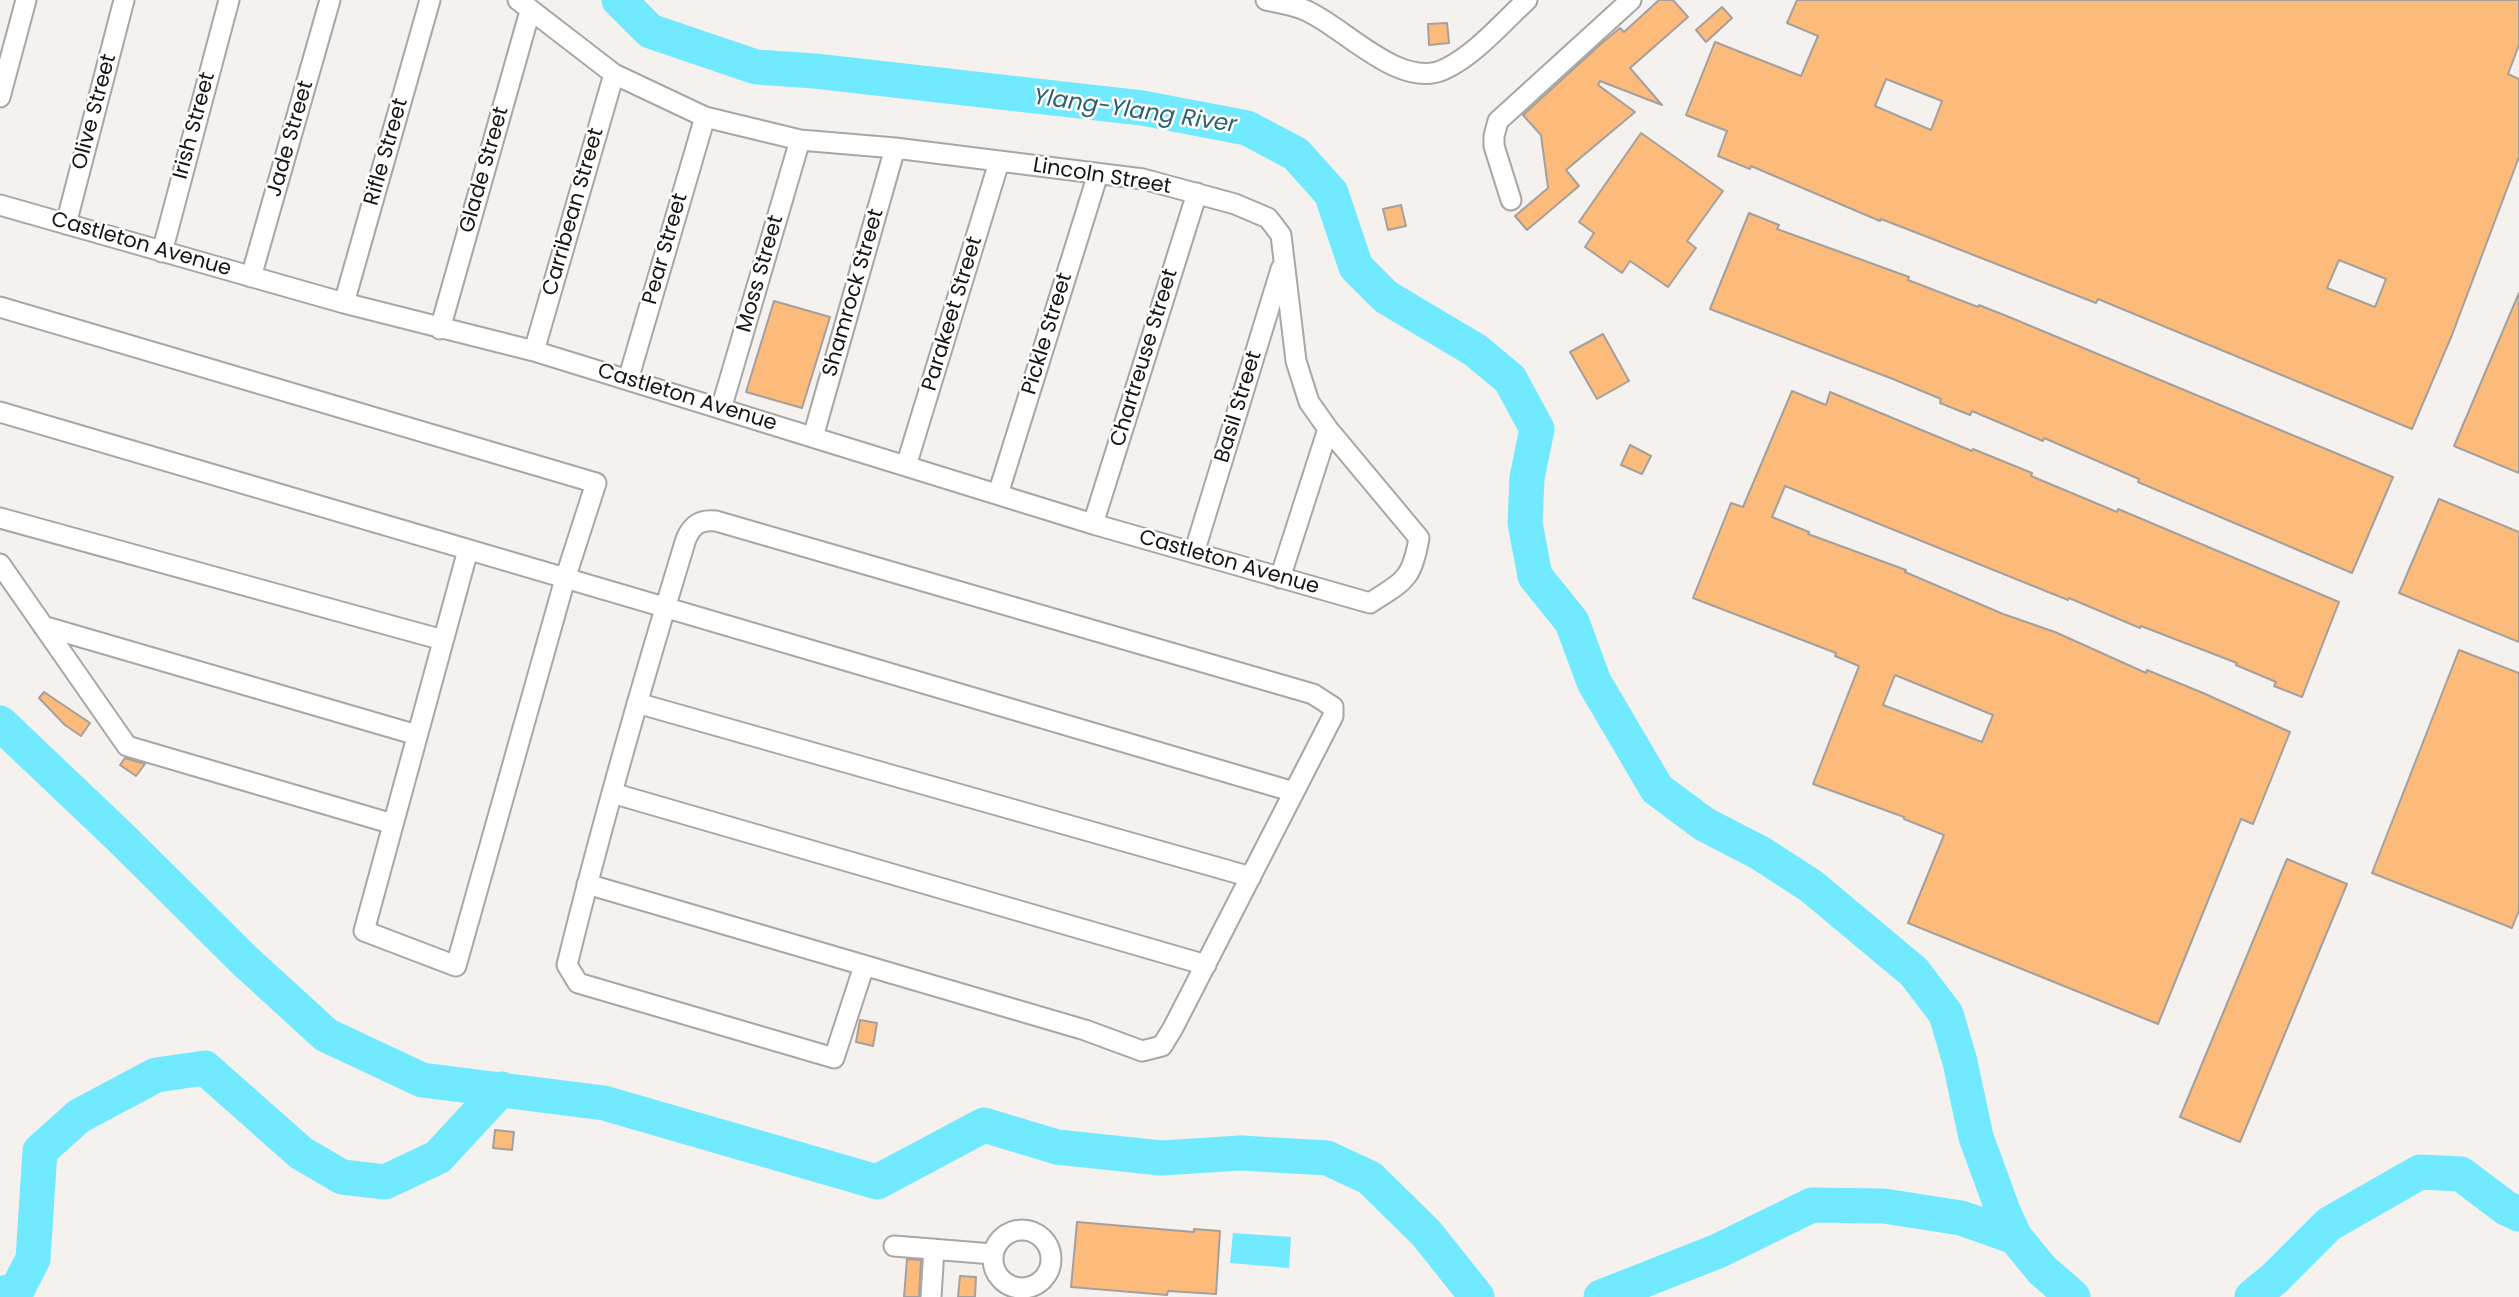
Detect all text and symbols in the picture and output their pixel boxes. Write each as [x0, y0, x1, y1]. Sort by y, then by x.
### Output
street label: Olive Street [67, 51, 123, 173]
street label: Irish Street [169, 70, 221, 182]
street label: Jade Street [262, 78, 320, 200]
water label: Ylang-Ylang River [1032, 84, 1238, 140]
street label: Rifle Street [360, 96, 414, 208]
street label: Glade Street [455, 104, 515, 236]
street label: Carribean Street [538, 125, 610, 299]
street label: Lincoln Street [1031, 154, 1173, 200]
street label: Pear Street [638, 191, 694, 307]
street label: Shamrock Street [818, 206, 890, 380]
street label: Castleton Avenue [48, 207, 234, 283]
street label: Moss Street [732, 213, 790, 335]
street label: Parakeet Street [918, 234, 988, 394]
street label: Chartreuse Street [1106, 266, 1184, 450]
street label: Pickle Street [1018, 270, 1078, 398]
street label: Basil Street [1210, 348, 1268, 466]
street label: Castleton Avenue [594, 359, 780, 437]
street label: Castleton Avenue [1136, 525, 1322, 601]

